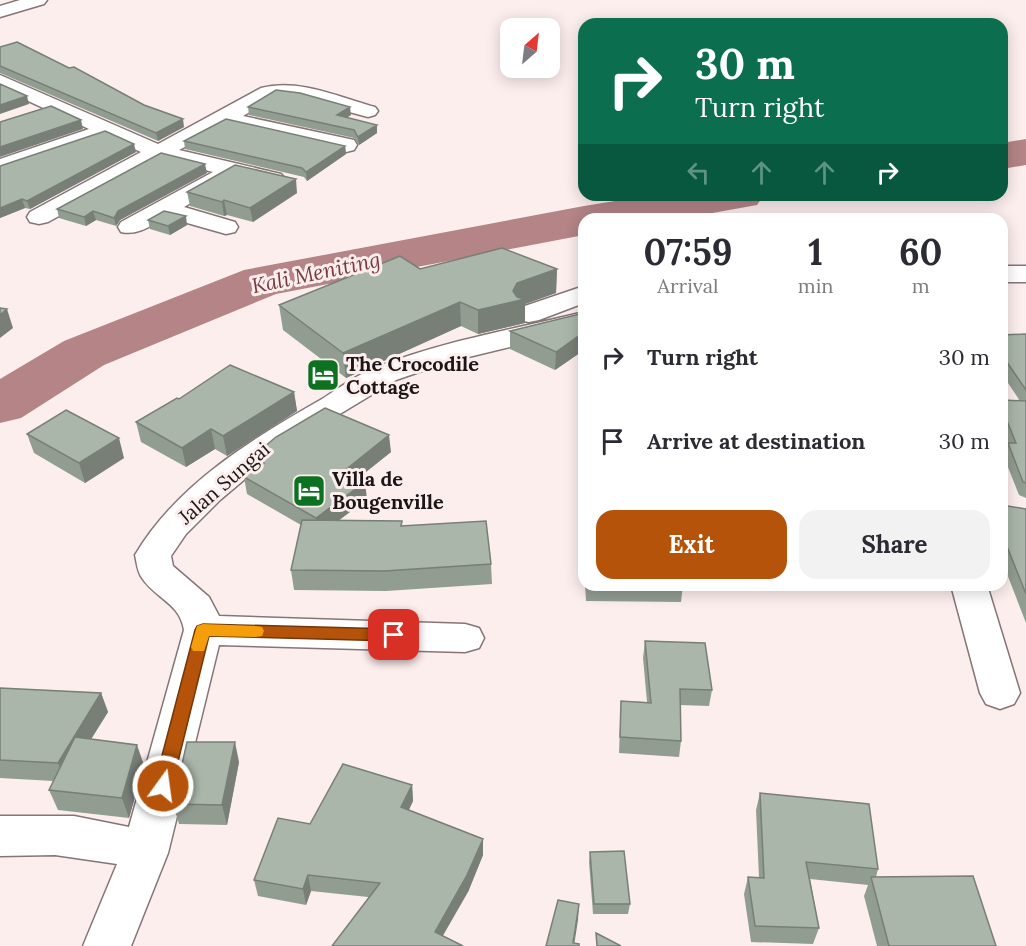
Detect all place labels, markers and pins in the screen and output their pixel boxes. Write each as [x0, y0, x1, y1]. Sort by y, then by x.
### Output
place label: The Crocodile Cottage [346, 351, 479, 399]
hotel icon: The Crocodile Cottage [305, 357, 341, 393]
place label: Villa de Bougenville [332, 466, 444, 514]
hotel icon: Villa de Bougenville [291, 473, 327, 509]
pin [368, 609, 419, 660]

